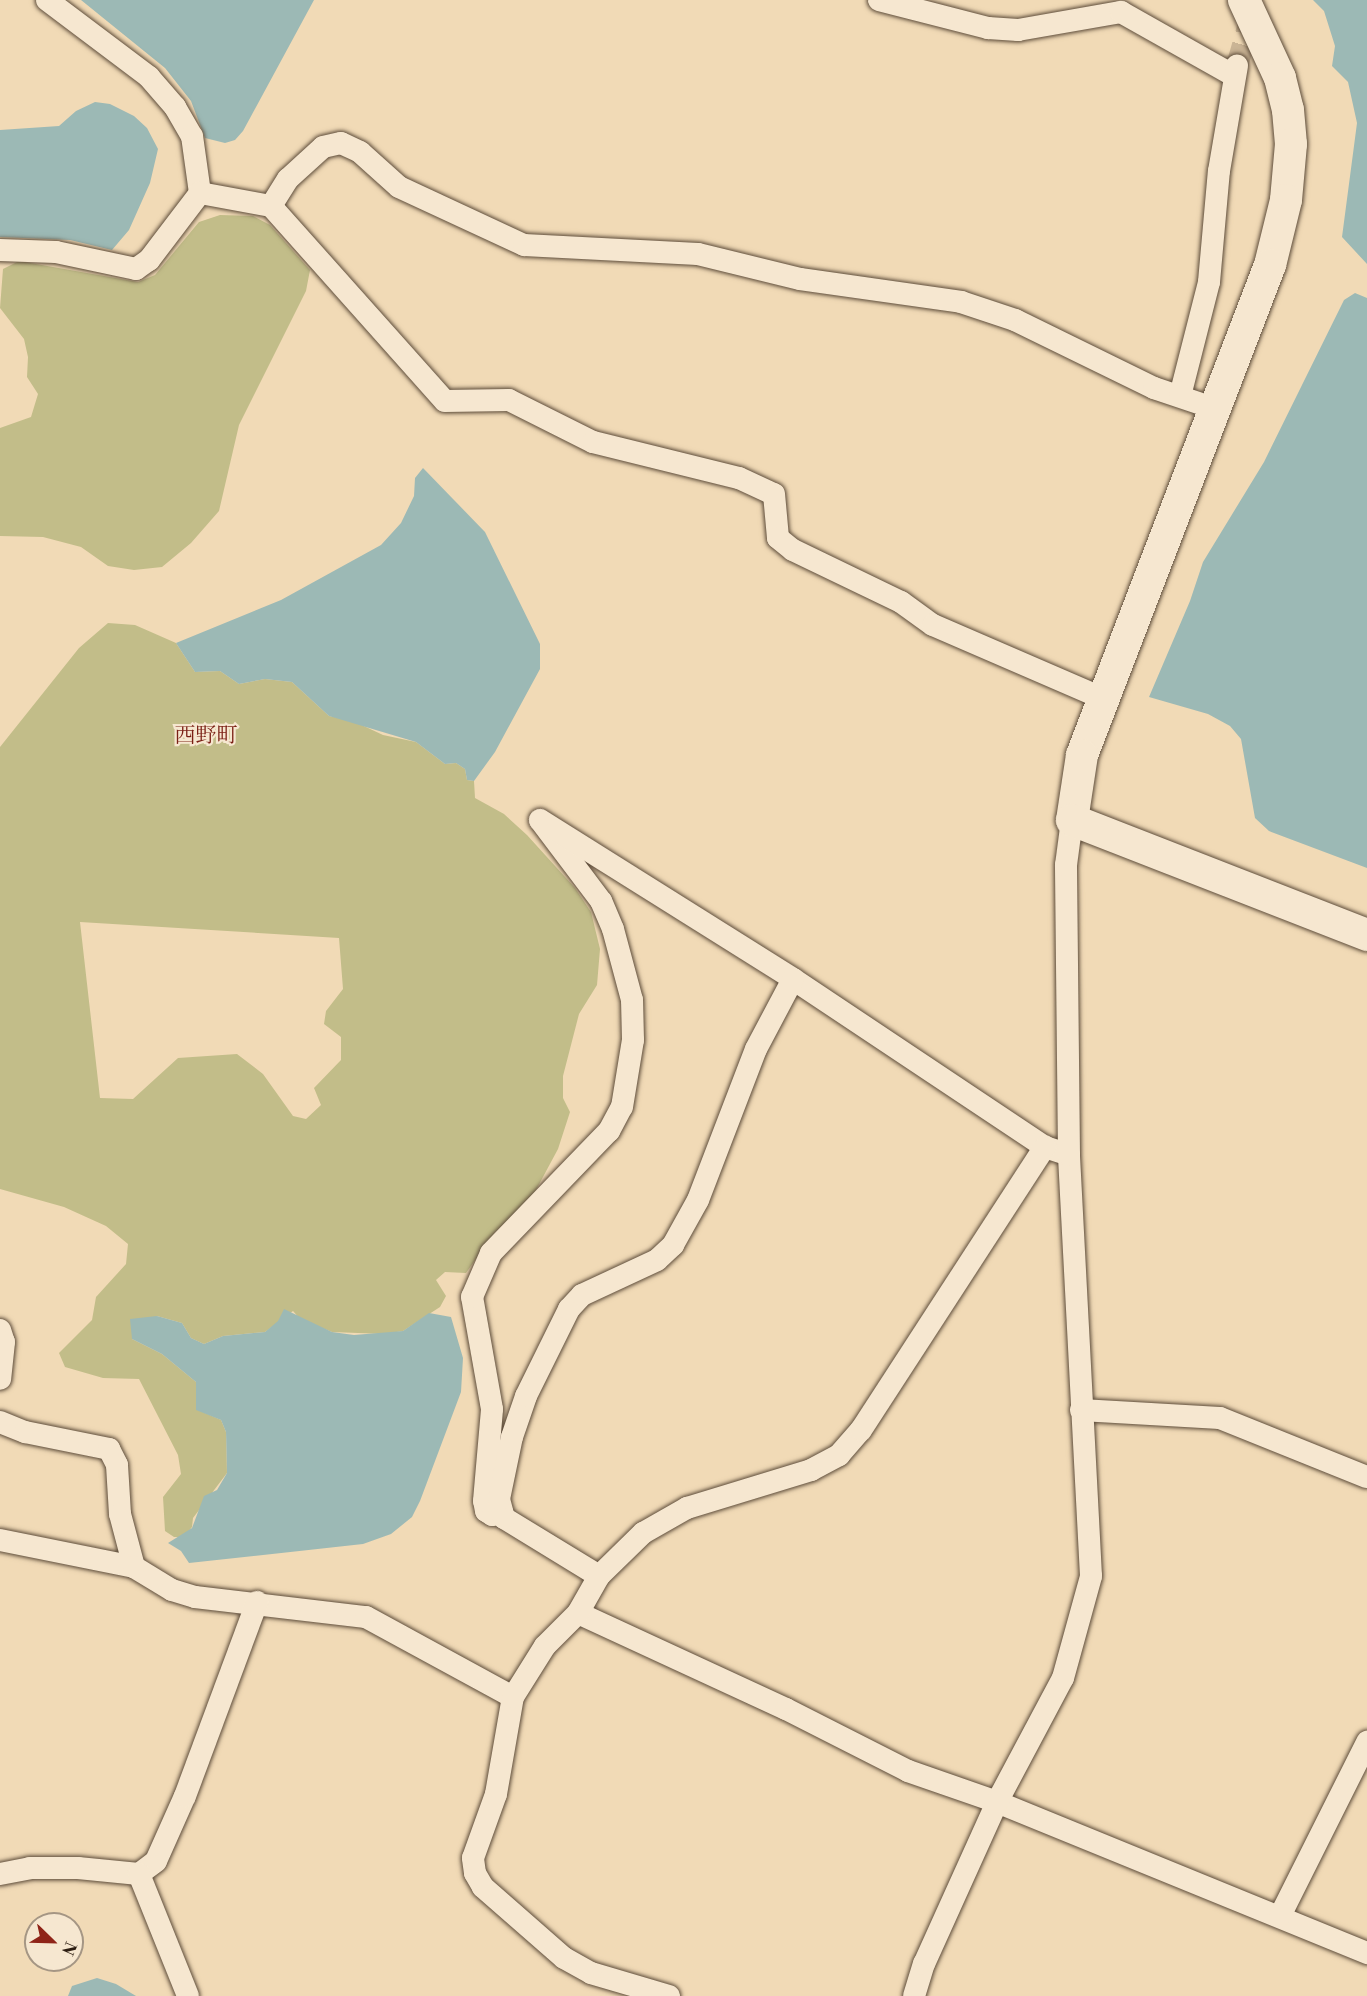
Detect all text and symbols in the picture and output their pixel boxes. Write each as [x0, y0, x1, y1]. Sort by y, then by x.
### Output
district label: 西野町 [175, 723, 237, 749]
north arrow [24, 1912, 84, 1972]
text: N [57, 1939, 80, 1958]

